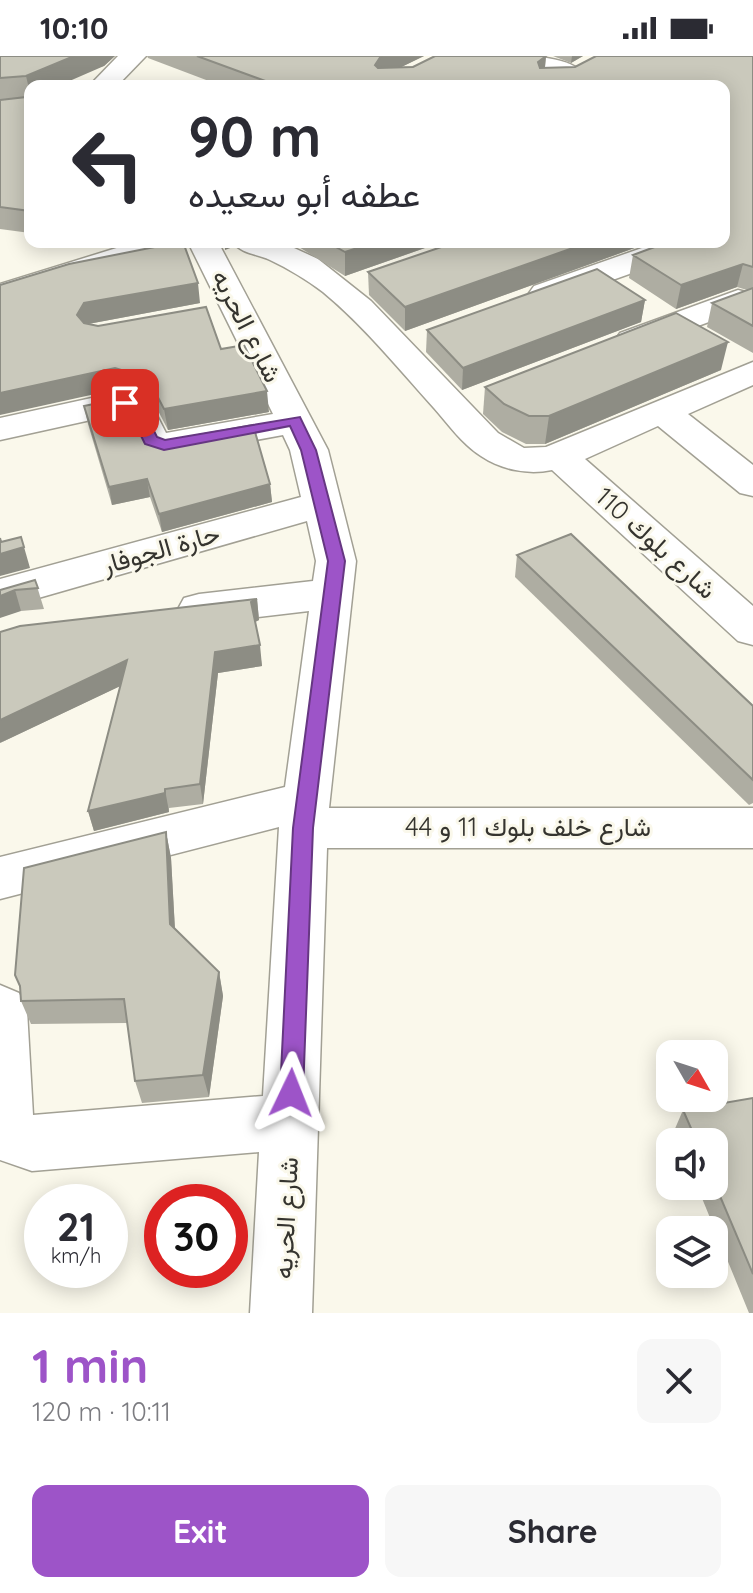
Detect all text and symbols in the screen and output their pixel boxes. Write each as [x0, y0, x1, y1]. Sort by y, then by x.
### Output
text: 10:10 [40, 9, 108, 47]
text: 90 m [188, 101, 322, 171]
icon: left [56, 112, 160, 216]
text: عطفه أبو سعيده [188, 171, 420, 216]
street label: شارع الحريه [203, 264, 290, 389]
pin [91, 369, 159, 437]
icon: arrive [103, 381, 147, 425]
street label: شارع بلوك 110 [588, 480, 724, 607]
street label: حارة الجوفار [97, 516, 223, 581]
street label: شارع خلف بلوك 11 و 44 [405, 810, 651, 845]
north arrow [656, 1040, 728, 1112]
map controls [656, 1040, 728, 1288]
position arrow [249, 1051, 333, 1135]
button: sound [656, 1128, 728, 1200]
street label: شارع الحريه [266, 1156, 307, 1280]
speed limit sign: 30 [144, 1184, 248, 1288]
text: 21 [57, 1201, 95, 1251]
button: layers [656, 1216, 728, 1288]
text: km/h [51, 1243, 101, 1268]
text: 1 min [32, 1335, 148, 1395]
button: close [637, 1339, 721, 1423]
text: 120 m · 10:11 [32, 1395, 171, 1428]
button: Exit [32, 1485, 369, 1577]
button: Share [385, 1485, 721, 1577]

